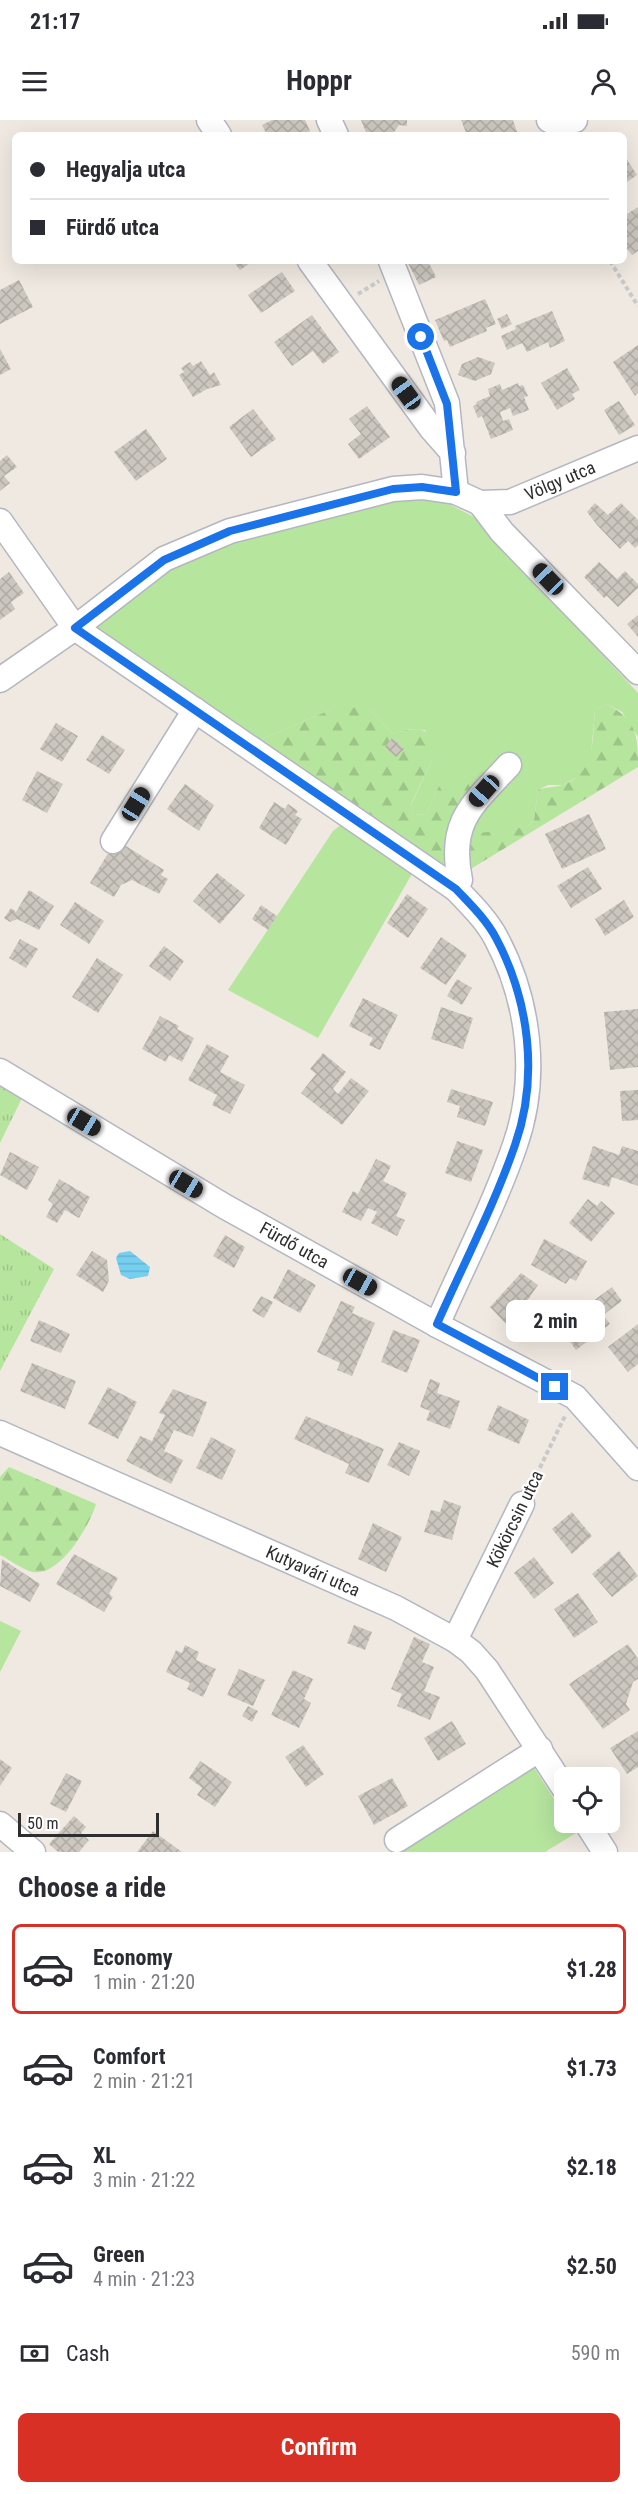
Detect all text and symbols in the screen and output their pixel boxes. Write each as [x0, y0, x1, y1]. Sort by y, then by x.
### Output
text: 21:17 [30, 9, 81, 34]
icon: menu [18, 65, 51, 98]
text: Hoppr [286, 65, 352, 97]
icon: person [587, 65, 620, 98]
text: Hegyalja utca [66, 157, 186, 182]
text: Fürdő utca [66, 215, 159, 240]
route start [407, 323, 434, 350]
car [388, 373, 424, 413]
street label: Völgy utca [521, 456, 598, 505]
car [529, 560, 567, 598]
car [465, 772, 503, 810]
car [119, 784, 153, 824]
car [64, 1105, 104, 1139]
car [166, 1167, 206, 1201]
street label: Fürdő utca [256, 1217, 333, 1272]
car [340, 1265, 380, 1299]
callout: 2 min [506, 1300, 604, 1342]
text: 2 min [533, 1309, 578, 1333]
route end [541, 1373, 568, 1400]
street label: Kökörcsin utca [482, 1467, 547, 1571]
street label: Kutyavári utca [263, 1541, 363, 1601]
map controls [554, 1767, 620, 1833]
button: locate [554, 1767, 620, 1833]
scale bar [18, 1810, 159, 1838]
text: 50 m [27, 1814, 59, 1833]
text: Choose a ride [18, 1872, 166, 1904]
icon: car [21, 1942, 75, 1996]
text: Economy [93, 1945, 173, 1970]
text: $1.28 [566, 1957, 617, 1982]
text: 1 min · 21:20 [93, 1970, 195, 1994]
icon: car [21, 2041, 75, 2095]
text: Comfort [93, 2044, 166, 2069]
text: $1.73 [566, 2056, 617, 2081]
text: 2 min · 21:21 [93, 2069, 195, 2093]
icon: car [21, 2140, 75, 2194]
text: XL [93, 2143, 116, 2168]
text: $2.18 [566, 2155, 617, 2180]
text: 3 min · 21:22 [93, 2168, 195, 2192]
icon: car [21, 2239, 75, 2293]
text: Green [93, 2242, 145, 2267]
text: $2.50 [566, 2254, 617, 2279]
text: 4 min · 21:23 [93, 2267, 195, 2291]
icon: cash [18, 2337, 51, 2370]
text: Cash [66, 2341, 110, 2366]
text: 590 m [571, 2341, 620, 2365]
button: Confirm [18, 2413, 620, 2482]

